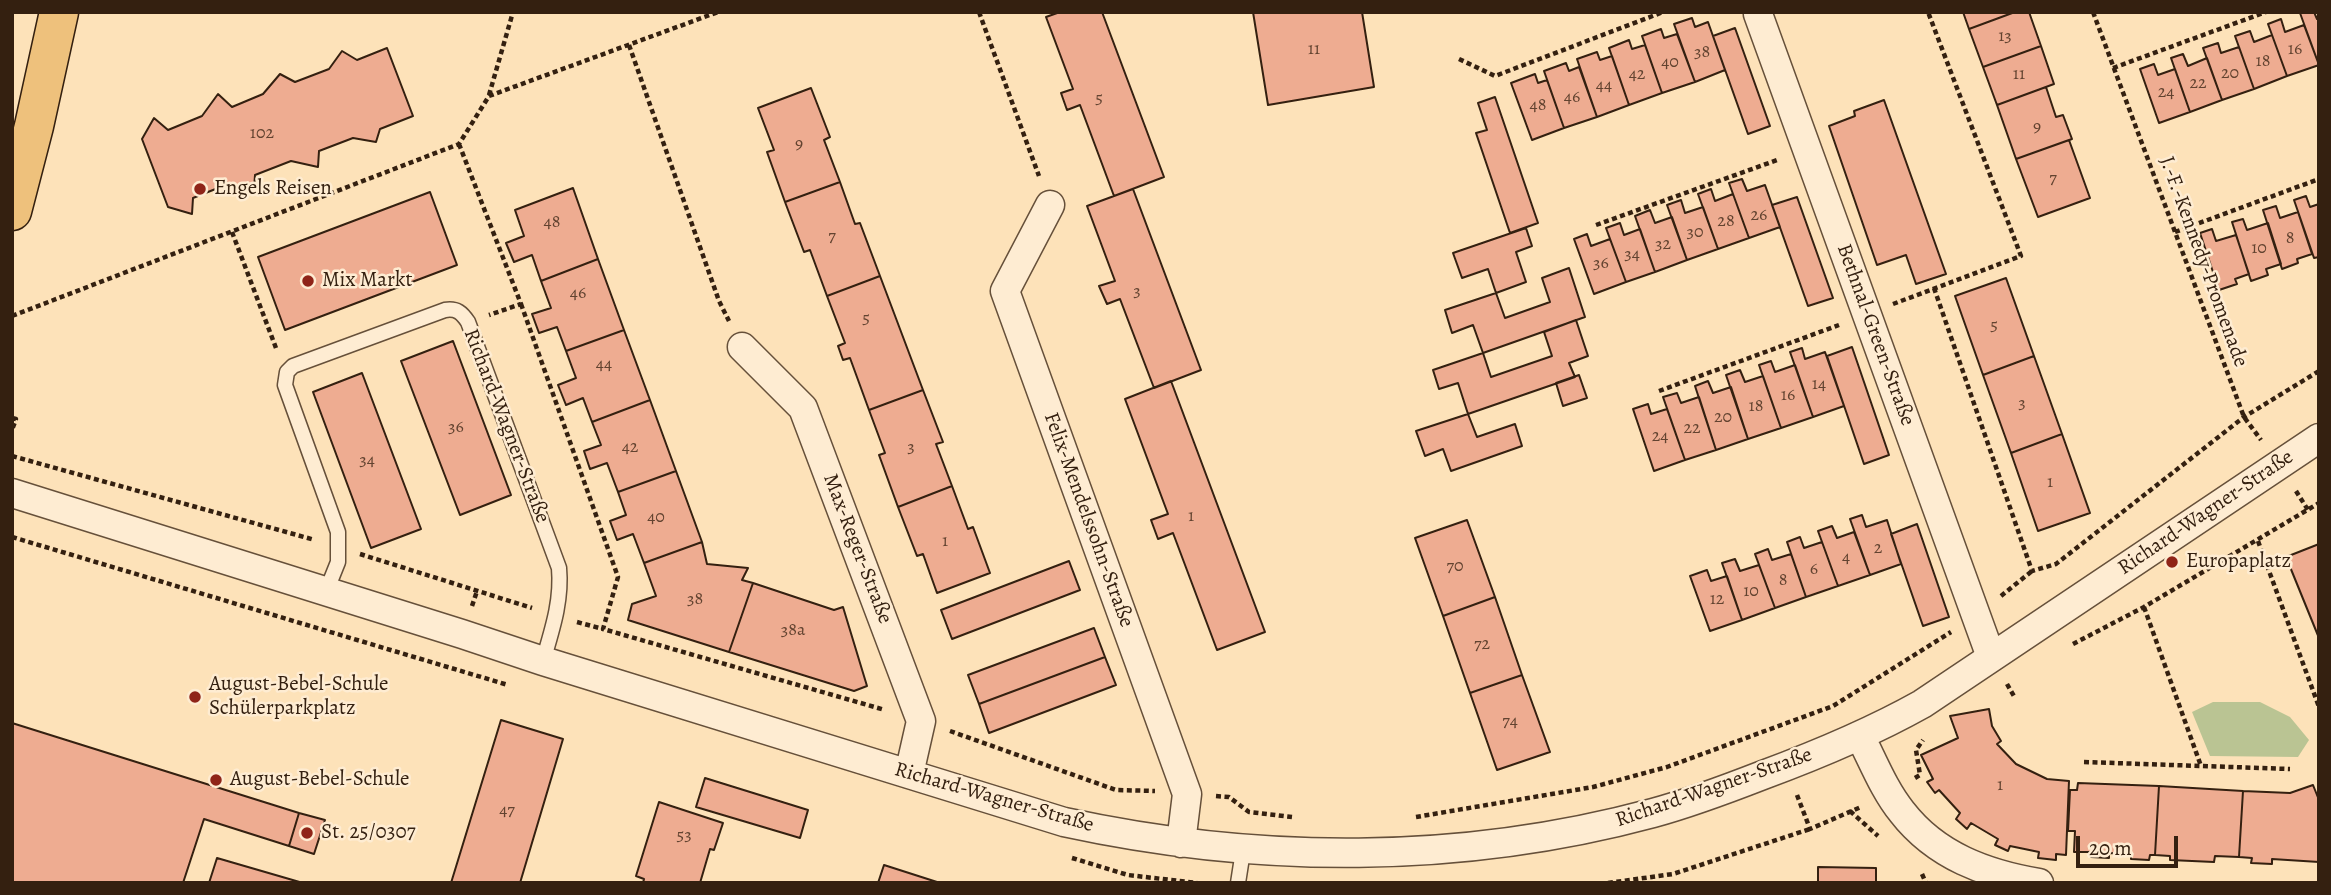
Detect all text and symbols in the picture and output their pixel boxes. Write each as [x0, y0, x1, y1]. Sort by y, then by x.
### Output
house number: 13 [1998, 26, 2012, 48]
house number: 11 [1308, 39, 1320, 61]
house number: 16 [2288, 39, 2302, 61]
house number: 38 [1694, 42, 1710, 64]
house number: 18 [2256, 51, 2270, 73]
house number: 40 [1661, 52, 1679, 74]
house number: 20 [2221, 63, 2239, 85]
house number: 42 [1629, 64, 1645, 86]
house number: 11 [2013, 64, 2025, 86]
house number: 22 [2189, 73, 2207, 95]
house number: 44 [1596, 75, 1612, 97]
house number: 24 [2158, 82, 2174, 104]
house number: 46 [1564, 87, 1580, 109]
house number: 5 [1095, 88, 1103, 110]
house number: 48 [1530, 95, 1546, 117]
house number: 9 [2033, 117, 2041, 139]
house number: 102 [250, 123, 274, 145]
house number: 9 [795, 134, 803, 156]
street label: J.-F.-Kennedy-Promenade [2153, 153, 2253, 371]
house number: 7 [2049, 168, 2057, 190]
place label: Engels Reisen [214, 176, 332, 202]
marker: Engels Reisen [192, 181, 208, 197]
house number: 26 [1751, 205, 1767, 227]
house number: 28 [1717, 211, 1735, 233]
house number: 48 [544, 212, 560, 234]
house number: 30 [1686, 222, 1704, 244]
house number: 7 [828, 226, 836, 248]
house number: 8 [2286, 228, 2294, 250]
house number: 32 [1655, 234, 1671, 256]
house number: 10 [2251, 238, 2267, 260]
street label: Bethnal-Green-Straße [1830, 241, 1920, 429]
house number: 34 [1624, 244, 1640, 266]
house number: 36 [1593, 253, 1609, 275]
place label: Mix Markt [322, 268, 412, 294]
marker: Mix Markt [300, 273, 316, 289]
house number: 3 [1133, 281, 1141, 303]
house number: 46 [570, 283, 586, 305]
house number: 5 [862, 308, 870, 330]
house number: 5 [1990, 315, 1998, 337]
street label: Richard-Wagner-Straße [457, 325, 555, 527]
house number: 44 [596, 354, 612, 376]
house number: 14 [1812, 374, 1826, 396]
house number: 16 [1781, 385, 1795, 407]
house number: 3 [2018, 393, 2026, 415]
house number: 18 [1749, 396, 1763, 418]
house number: 20 [1714, 407, 1732, 429]
street label: Felix-Mendelssohn-Straße [1037, 409, 1139, 631]
house number: 36 [448, 417, 464, 439]
house number: 22 [1683, 418, 1701, 440]
house number: 24 [1652, 426, 1668, 448]
house number: 42 [622, 437, 638, 459]
house number: 3 [907, 437, 915, 459]
street label: Richard-Wagner-Straße [2114, 445, 2298, 581]
house number: 34 [359, 450, 375, 472]
street label: Max-Reger-Straße [817, 471, 897, 627]
house number: 1 [2047, 472, 2053, 494]
house number: 1 [1188, 506, 1194, 528]
house number: 40 [647, 507, 665, 529]
house number: 1 [942, 531, 948, 553]
house number: 2 [1874, 538, 1882, 560]
house number: 4 [1842, 547, 1850, 569]
place label: Europaplatz [2186, 549, 2291, 575]
marker: Europaplatz [2164, 554, 2180, 570]
house number: 70 [1446, 556, 1464, 578]
house number: 6 [1810, 559, 1818, 581]
house number: 8 [1779, 570, 1787, 592]
house number: 10 [1743, 581, 1759, 603]
house number: 38 [687, 589, 703, 611]
house number: 12 [1710, 589, 1724, 611]
house number: 38a [781, 620, 805, 642]
house number: 72 [1474, 634, 1490, 656]
place label: August-Bebel-Schule Schülerparkplatz [209, 672, 388, 722]
marker: August-Bebel-Schule Schülerparkplatz [187, 689, 203, 705]
house number: 74 [1502, 711, 1518, 733]
street label: Richard-Wagner-Straße [1612, 743, 1816, 833]
street label: Richard-Wagner-Straße [891, 757, 1097, 839]
place label: August-Bebel-Schule [230, 767, 409, 793]
marker: August-Bebel-Schule [208, 772, 224, 788]
house number: 1 [1997, 775, 2003, 797]
house number: 47 [499, 800, 515, 822]
place label: St. 25/0307 [321, 820, 415, 846]
scale bar [2079, 822, 2180, 866]
marker: St. 25/0307 [299, 825, 315, 841]
house number: 53 [676, 825, 692, 847]
text: 20 m [2089, 834, 2132, 862]

